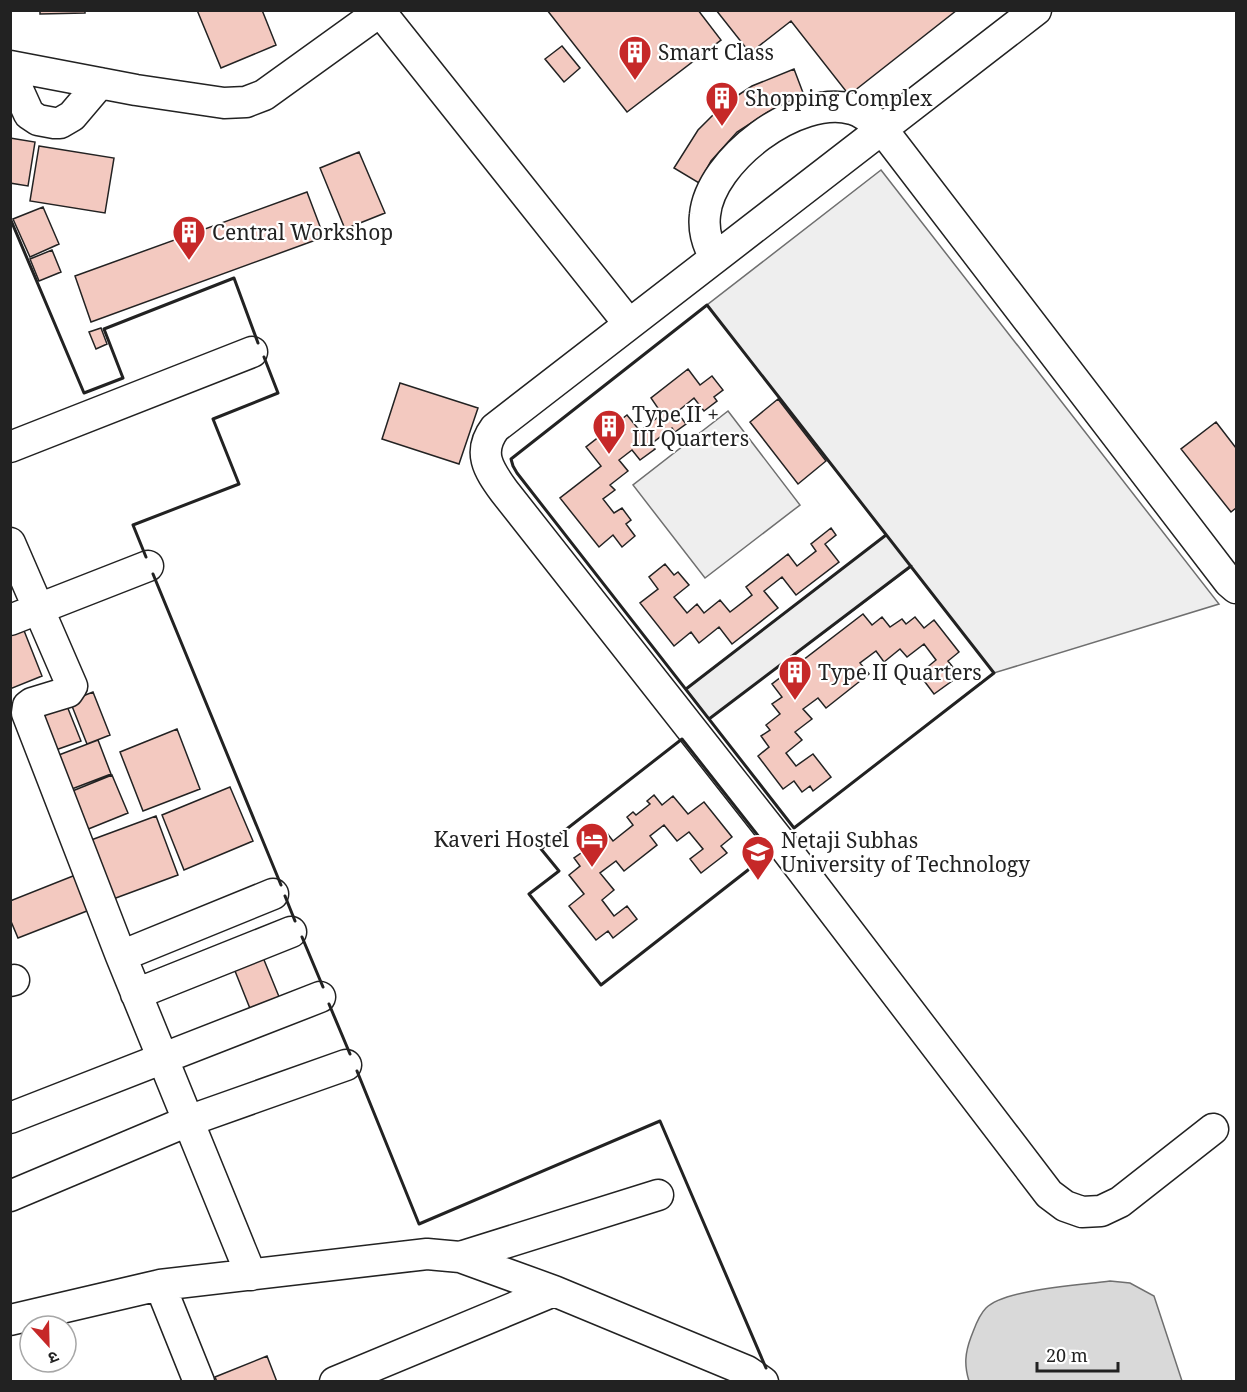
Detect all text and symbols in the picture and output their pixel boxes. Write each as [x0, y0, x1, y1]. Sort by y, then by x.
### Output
building icon: Smart Class [617, 34, 653, 81]
place label: Smart Class [658, 38, 774, 66]
building icon: Shopping Complex [704, 80, 740, 127]
place label: Shopping Complex [745, 84, 933, 112]
building icon: Central Workshop [171, 214, 207, 261]
place label: Central Workshop [212, 218, 393, 246]
place label: Type II + III Quarters [632, 400, 749, 452]
building icon: Type II + III Quarters [591, 408, 627, 455]
building icon: Type II Quarters [777, 654, 813, 701]
place label: Type II Quarters [818, 658, 982, 686]
hotel icon: Kaveri Hostel [574, 821, 610, 868]
place label: Kaveri Hostel [434, 825, 569, 853]
place label: Netaji Subhas University of Technology [781, 826, 1030, 878]
school or university icon: Netaji Subhas University of Technology [740, 834, 776, 881]
north arrow [18, 1314, 78, 1374]
scale bar [1037, 1335, 1118, 1373]
text: 20 m [1046, 1343, 1088, 1367]
text: उ [45, 1346, 62, 1370]

